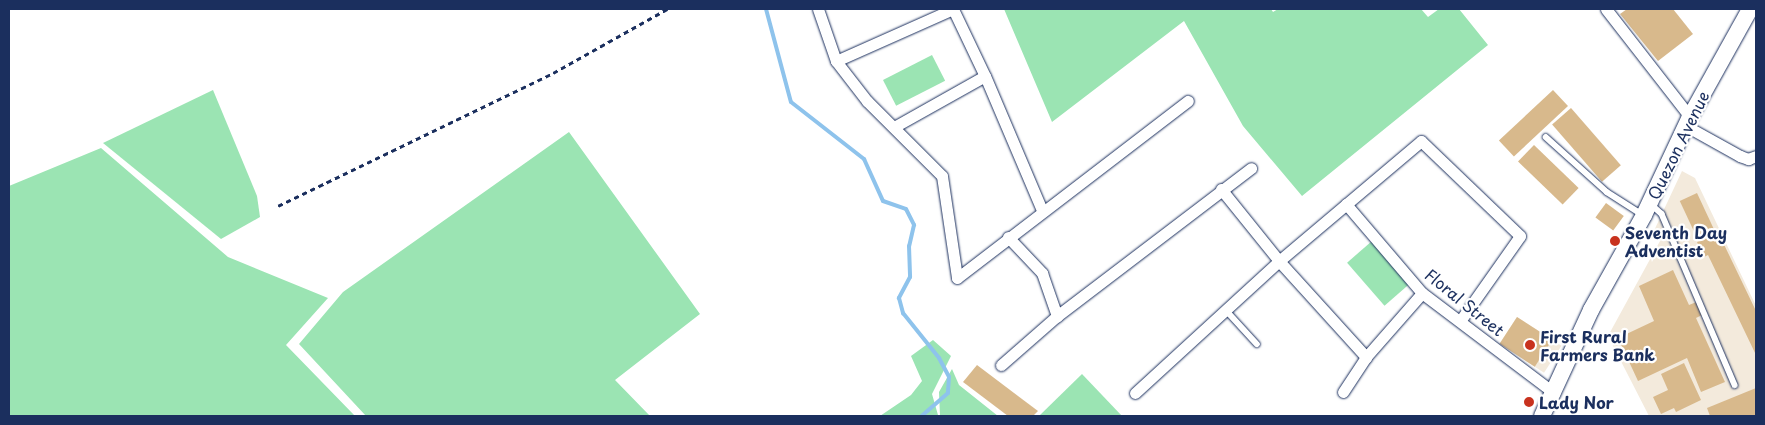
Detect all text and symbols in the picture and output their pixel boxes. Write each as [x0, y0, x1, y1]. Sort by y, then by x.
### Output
street label: Quezon Avenue [1644, 88, 1712, 202]
place label: Seventh Day Adventist [1625, 222, 1727, 260]
marker: Seventh Day Adventist [1609, 235, 1621, 247]
street label: Floral Street [1421, 264, 1509, 340]
place label: First Rural Farmers Bank [1540, 326, 1655, 364]
marker: First Rural Farmers Bank [1524, 339, 1536, 351]
place label: Lady Nor [1539, 392, 1613, 412]
marker: Lady Nor [1523, 396, 1535, 408]

